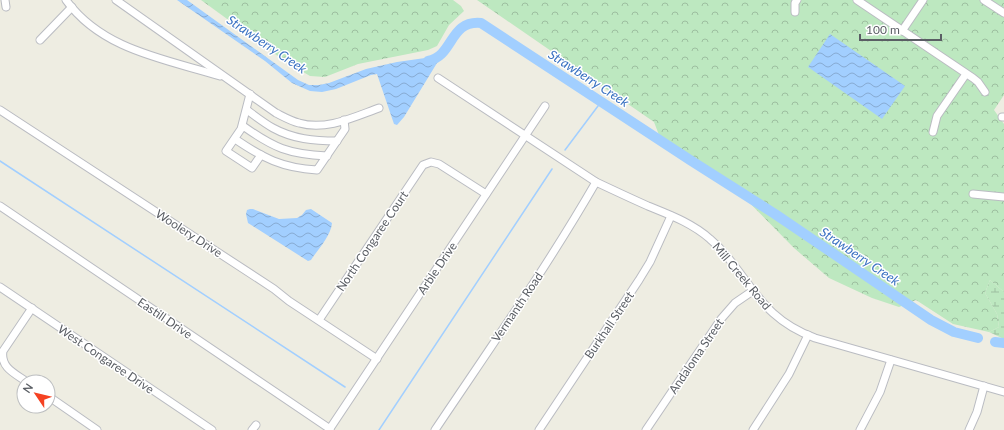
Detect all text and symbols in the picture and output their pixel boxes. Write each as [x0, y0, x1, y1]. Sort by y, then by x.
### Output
water label: Strawberry Creek [224, 11, 311, 77]
scale bar [860, 16, 941, 42]
text: 100 m [866, 22, 900, 37]
water label: Strawberry Creek [546, 46, 633, 110]
street label: North Congaree Court [333, 187, 412, 294]
street label: Woolery Drive [153, 206, 225, 260]
water label: Strawberry Creek [817, 223, 904, 289]
street label: Arble Drive [414, 239, 460, 297]
street label: Mill Creek Road [710, 239, 774, 313]
street label: Vermanth Road [488, 269, 546, 345]
street label: Burkhall Street [581, 288, 637, 361]
street label: Eastill Drive [135, 294, 195, 342]
street label: Andaloma Street [665, 315, 727, 397]
street label: West Congaree Drive [55, 321, 157, 397]
north arrow [16, 374, 56, 414]
text: N [20, 381, 35, 395]

